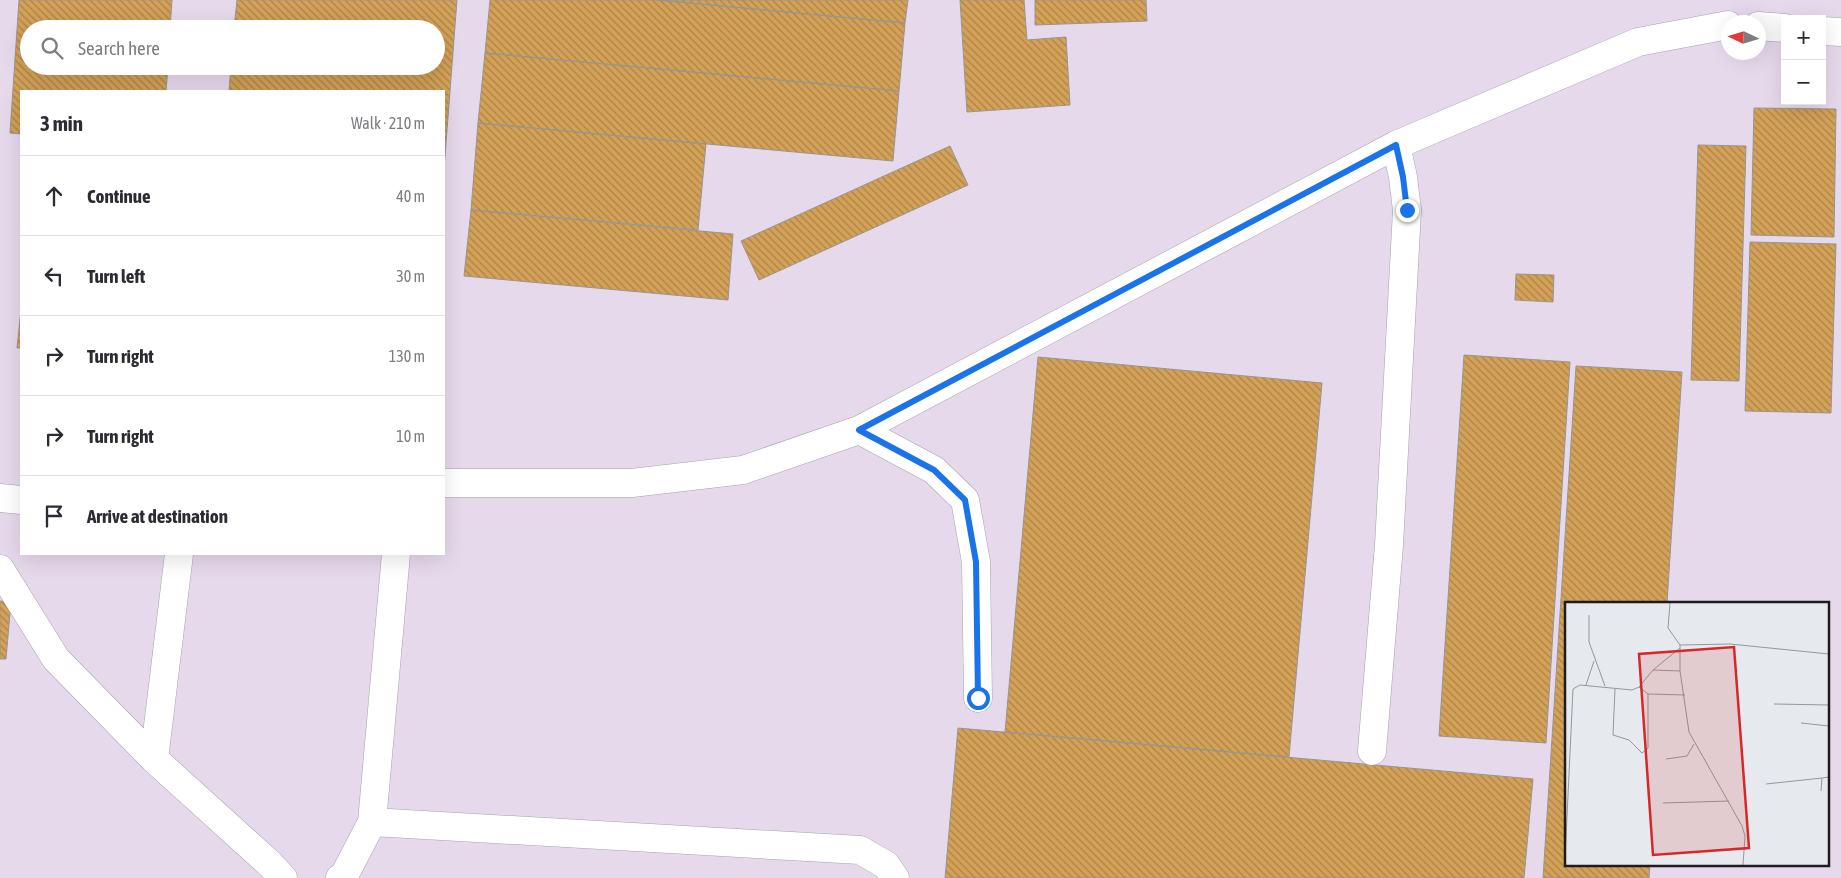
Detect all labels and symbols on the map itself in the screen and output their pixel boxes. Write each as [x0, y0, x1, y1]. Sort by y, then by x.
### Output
north arrow [1721, 15, 1766, 60]
route end [1396, 199, 1419, 222]
inset map [1565, 602, 1828, 866]
route start [967, 687, 990, 710]

